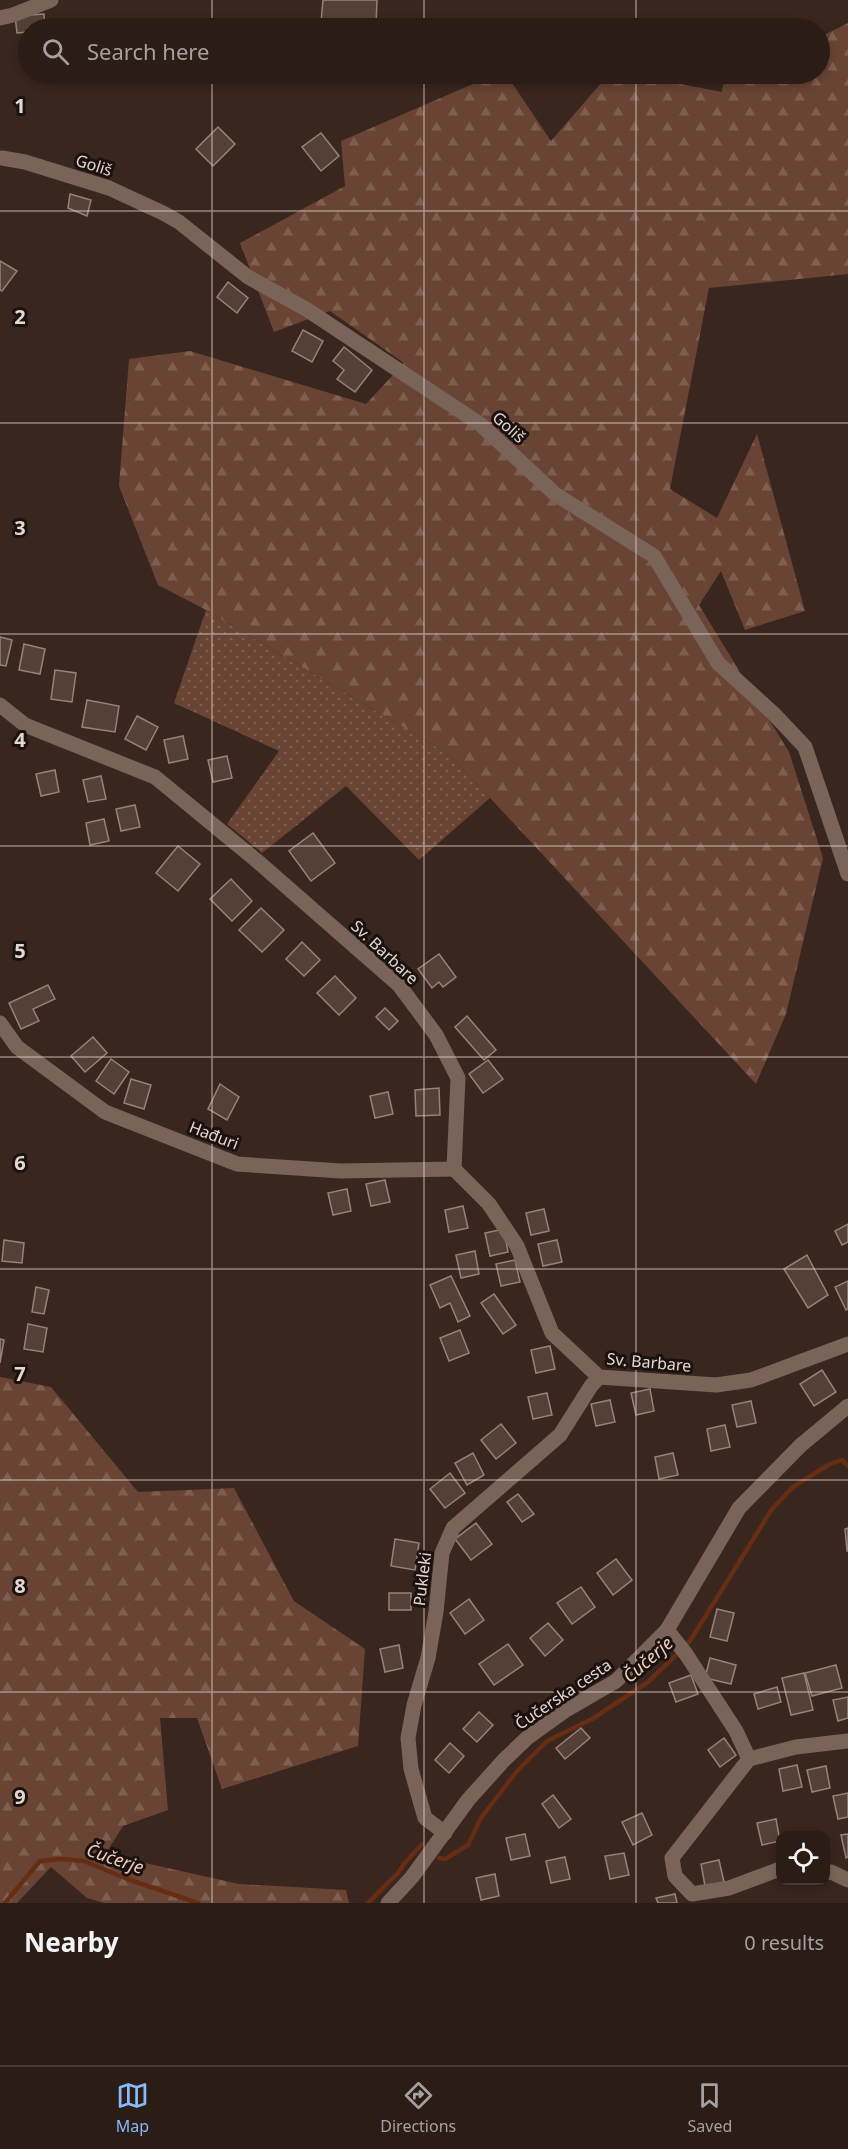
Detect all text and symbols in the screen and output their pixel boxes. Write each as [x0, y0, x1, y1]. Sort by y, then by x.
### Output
search box [18, 18, 830, 84]
icon: search [39, 35, 72, 68]
text: Search here [87, 36, 209, 66]
text: 1 [14, 92, 26, 119]
street label: Goliš [73, 149, 115, 181]
text: 2 [14, 303, 26, 330]
street label: Goliš [488, 406, 530, 448]
text: 3 [14, 514, 26, 541]
text: 4 [14, 726, 26, 753]
street label: Sv. Barbare [346, 915, 424, 989]
text: 5 [14, 937, 26, 964]
street label: Hađuri [186, 1116, 242, 1154]
text: 6 [14, 1149, 26, 1176]
street label: Sv. Barbare [606, 1347, 692, 1377]
text: 7 [14, 1360, 26, 1387]
street label: Pukleki [408, 1551, 436, 1607]
text: 8 [14, 1572, 26, 1599]
water label: Čučerje [617, 1631, 677, 1688]
street label: Čučerska cesta [511, 1654, 615, 1734]
text: 9 [14, 1783, 26, 1810]
map controls [776, 1831, 830, 1885]
button: locate [776, 1831, 830, 1885]
water label: Čučerje [84, 1837, 147, 1879]
text: Nearby [24, 1924, 119, 1960]
text: 0 results [744, 1929, 824, 1956]
tab: Map [116, 2079, 149, 2137]
tab: Directions [380, 2079, 456, 2137]
tab: Saved [688, 2079, 732, 2137]

